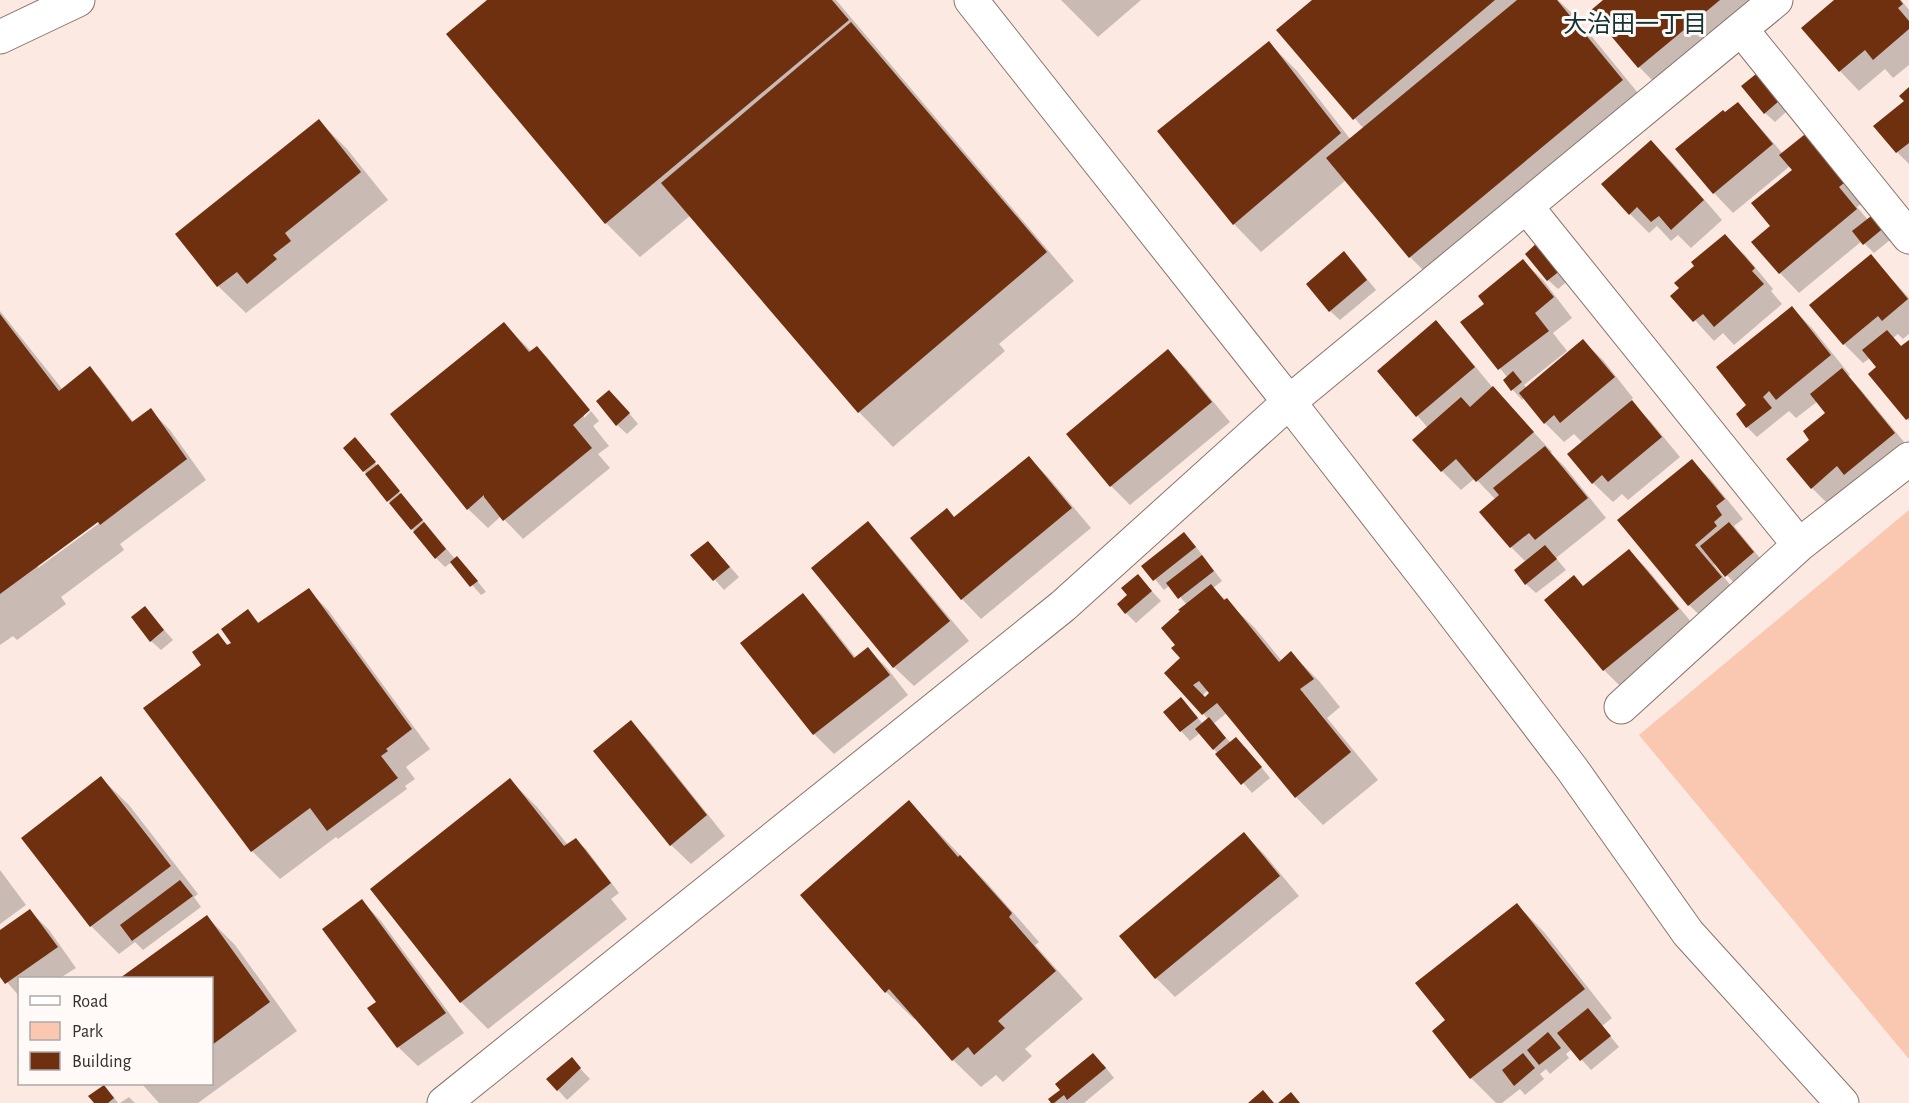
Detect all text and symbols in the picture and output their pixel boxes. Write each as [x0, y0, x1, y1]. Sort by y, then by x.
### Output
district label: 大治田一丁目 [1563, 11, 1707, 37]
legend [18, 977, 213, 1085]
text: Road [72, 993, 108, 1011]
text: Park [72, 1023, 104, 1041]
text: Building [72, 1053, 132, 1071]

